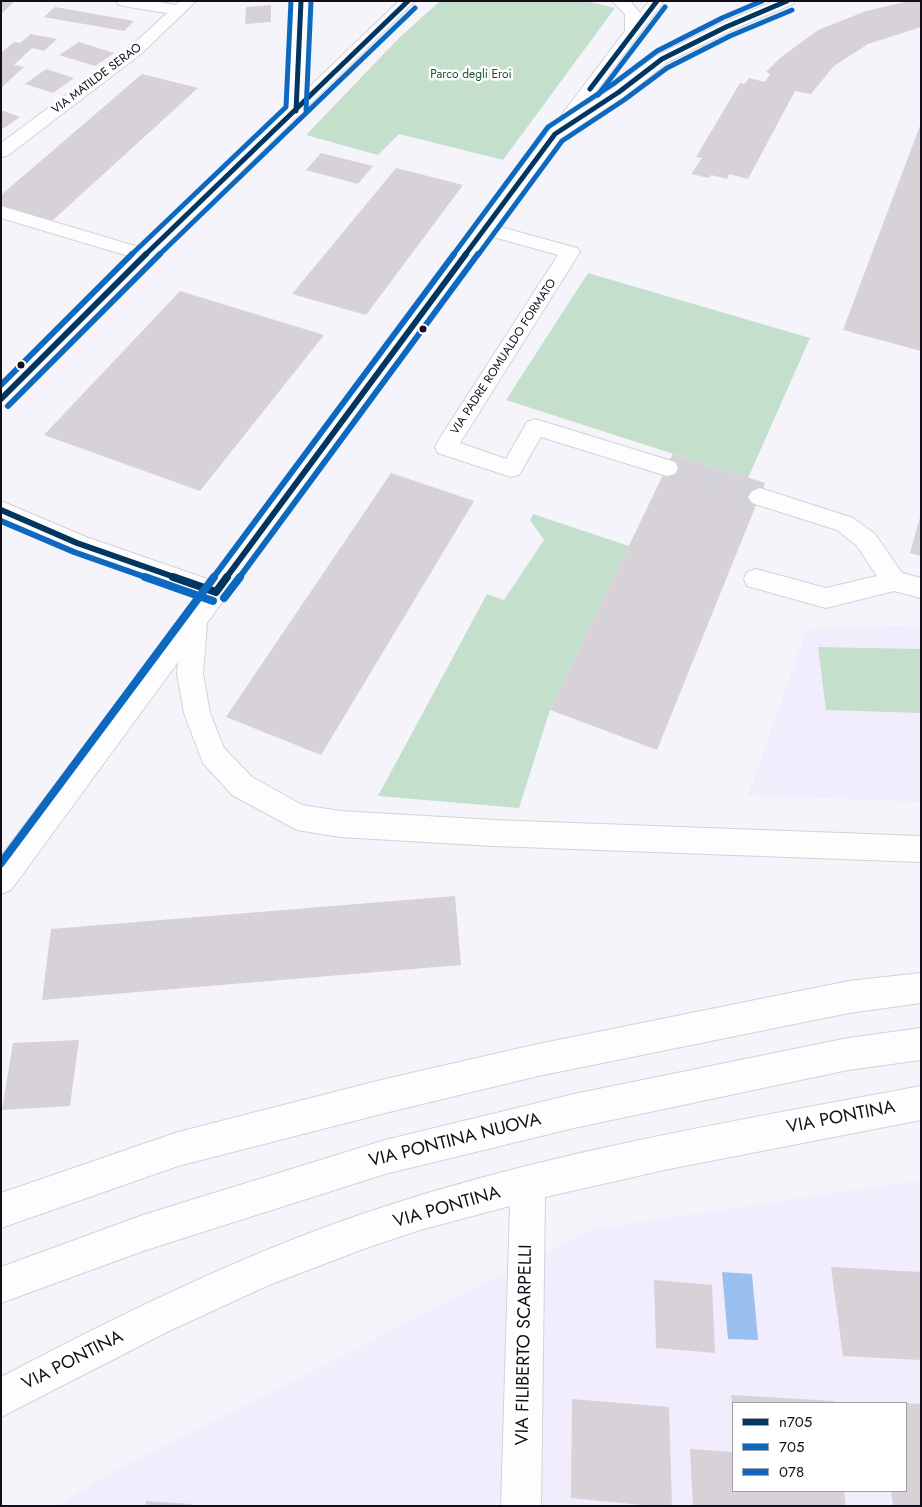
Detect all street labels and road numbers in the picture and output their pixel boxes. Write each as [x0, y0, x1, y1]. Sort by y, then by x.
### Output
street label: VIA MATILDE SERAO [49, 41, 145, 117]
street label: VIA PADRE ROMUALDO FORMATO [448, 277, 560, 437]
street label: VIA PONTINA [785, 1097, 897, 1139]
street label: VIA PONTINA NUOVA [367, 1109, 543, 1173]
street label: VIA PONTINA [391, 1182, 503, 1234]
street label: VIA FILIBERTO SCARPELLI [512, 1244, 538, 1446]
street label: VIA PONTINA [19, 1326, 127, 1396]

